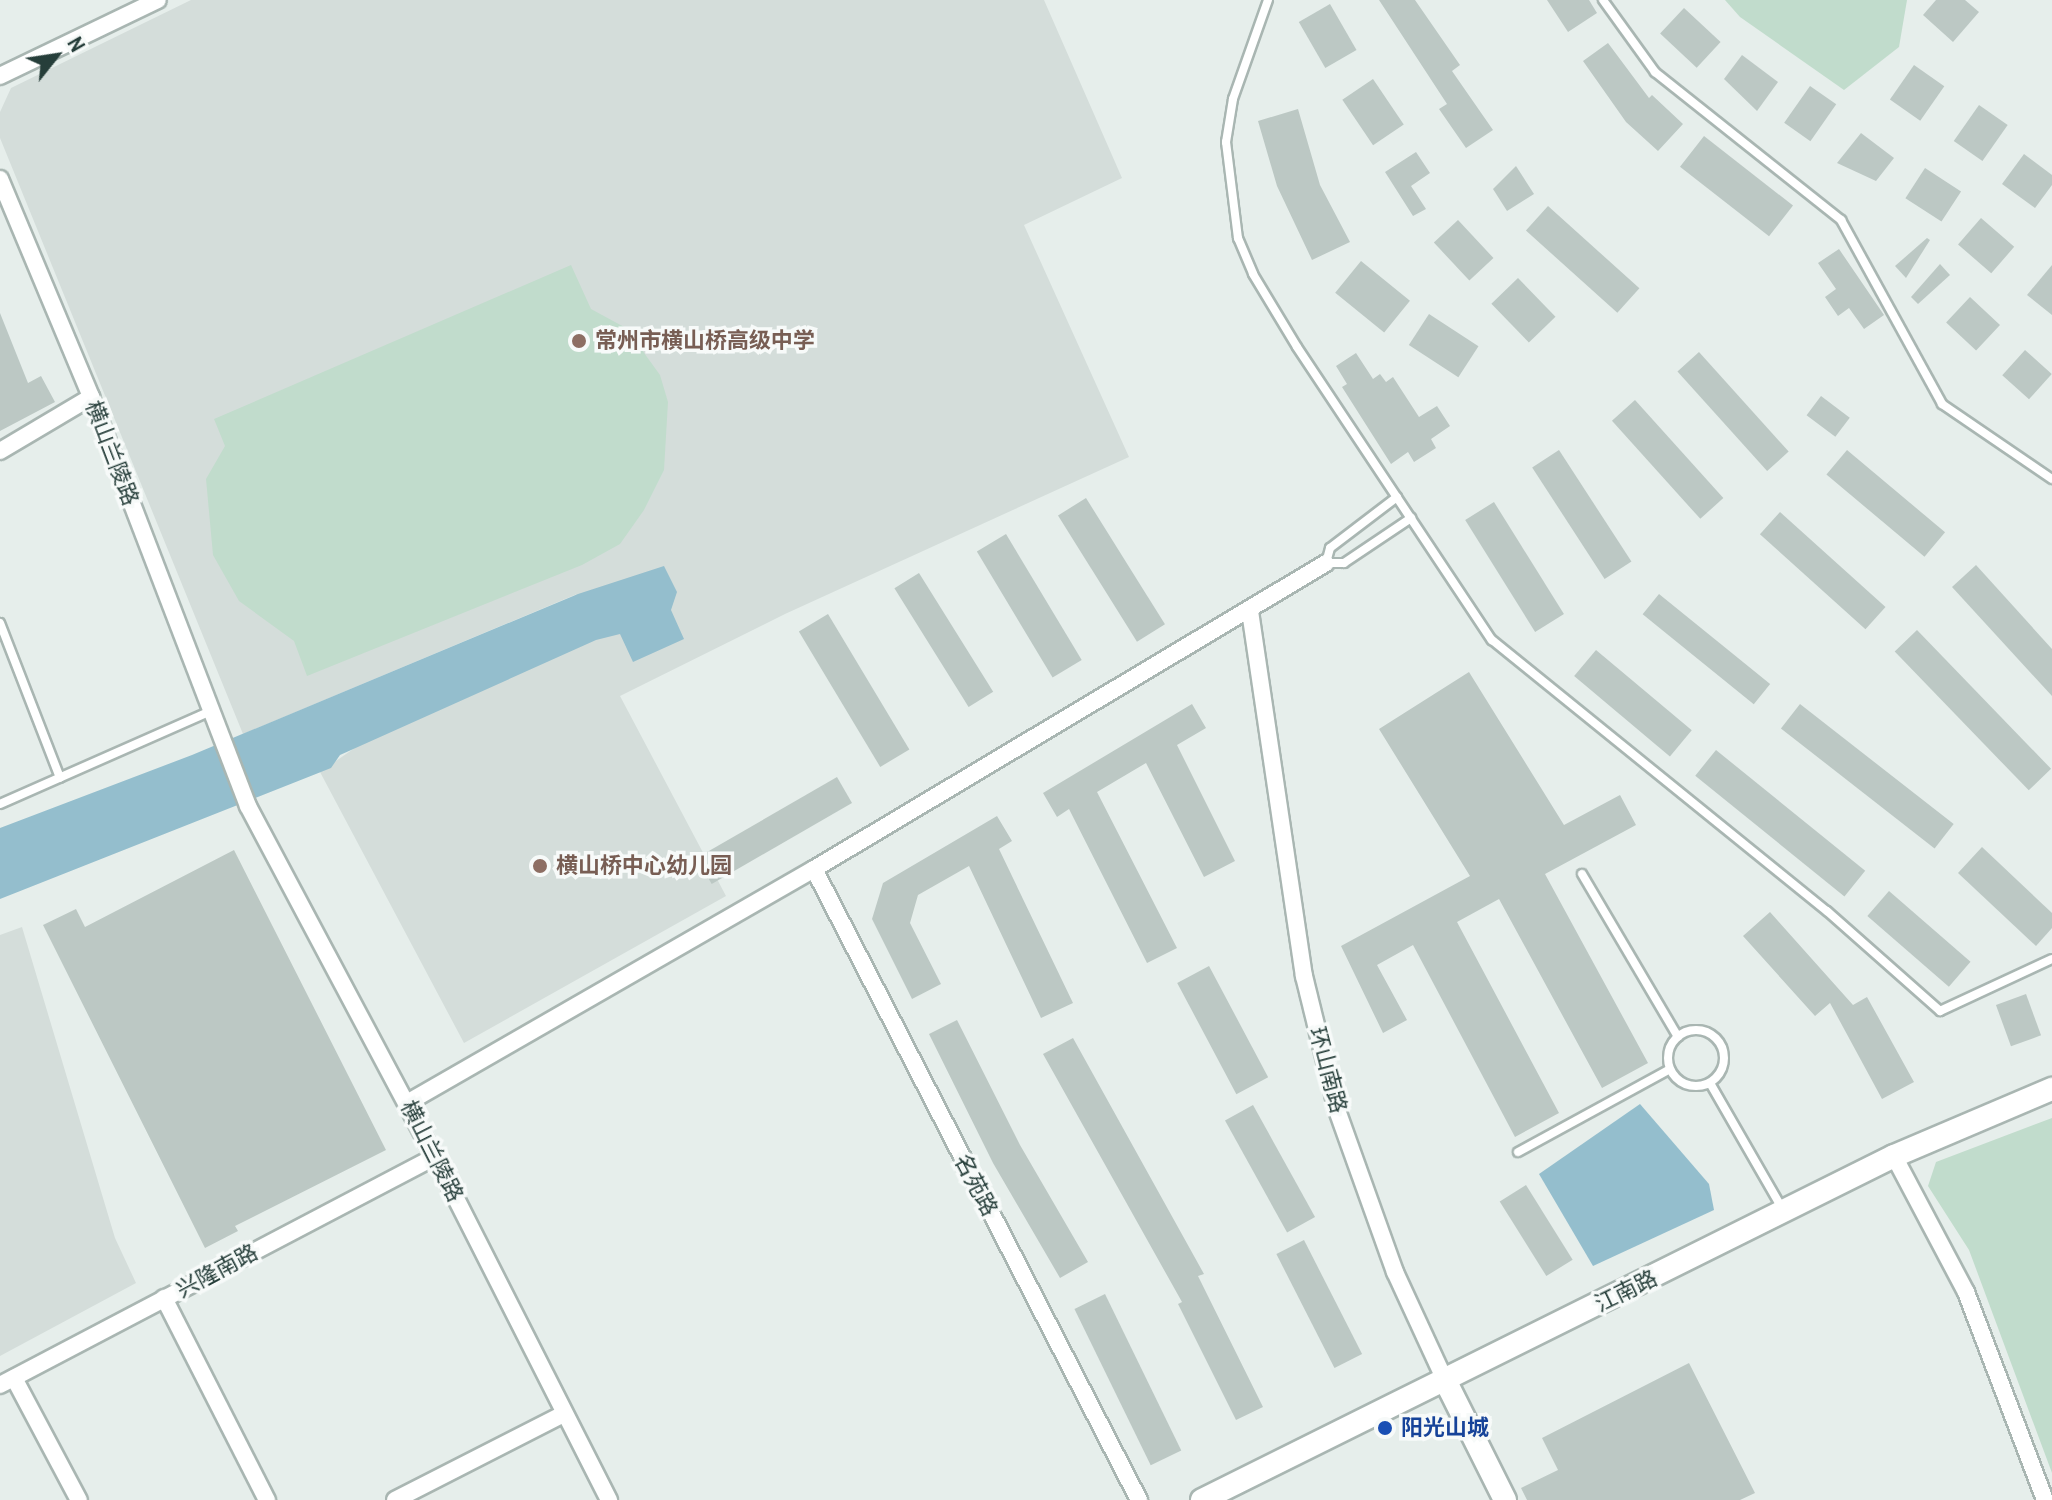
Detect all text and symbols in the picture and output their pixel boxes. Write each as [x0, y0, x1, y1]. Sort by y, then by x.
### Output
north arrow [16, 16, 96, 96]
text: N [61, 31, 93, 57]
place label: 常州市横山桥高级中学 [595, 328, 815, 354]
marker: 常州市横山桥高级中学 [570, 332, 588, 350]
street label: 横山兰陵路 [80, 397, 144, 509]
place label: 横山桥中心幼儿园 [556, 853, 732, 879]
marker: 横山桥中心幼儿园 [531, 857, 549, 875]
street label: 环山南路 [1304, 1024, 1352, 1116]
street label: 横山兰陵路 [395, 1096, 469, 1206]
street label: 名苑路 [949, 1150, 1003, 1220]
street label: 兴隆南路 [172, 1239, 262, 1303]
street label: 江南路 [1591, 1265, 1661, 1317]
place label: 阳光山城 [1401, 1415, 1489, 1441]
marker: 阳光山城 [1376, 1419, 1394, 1437]

